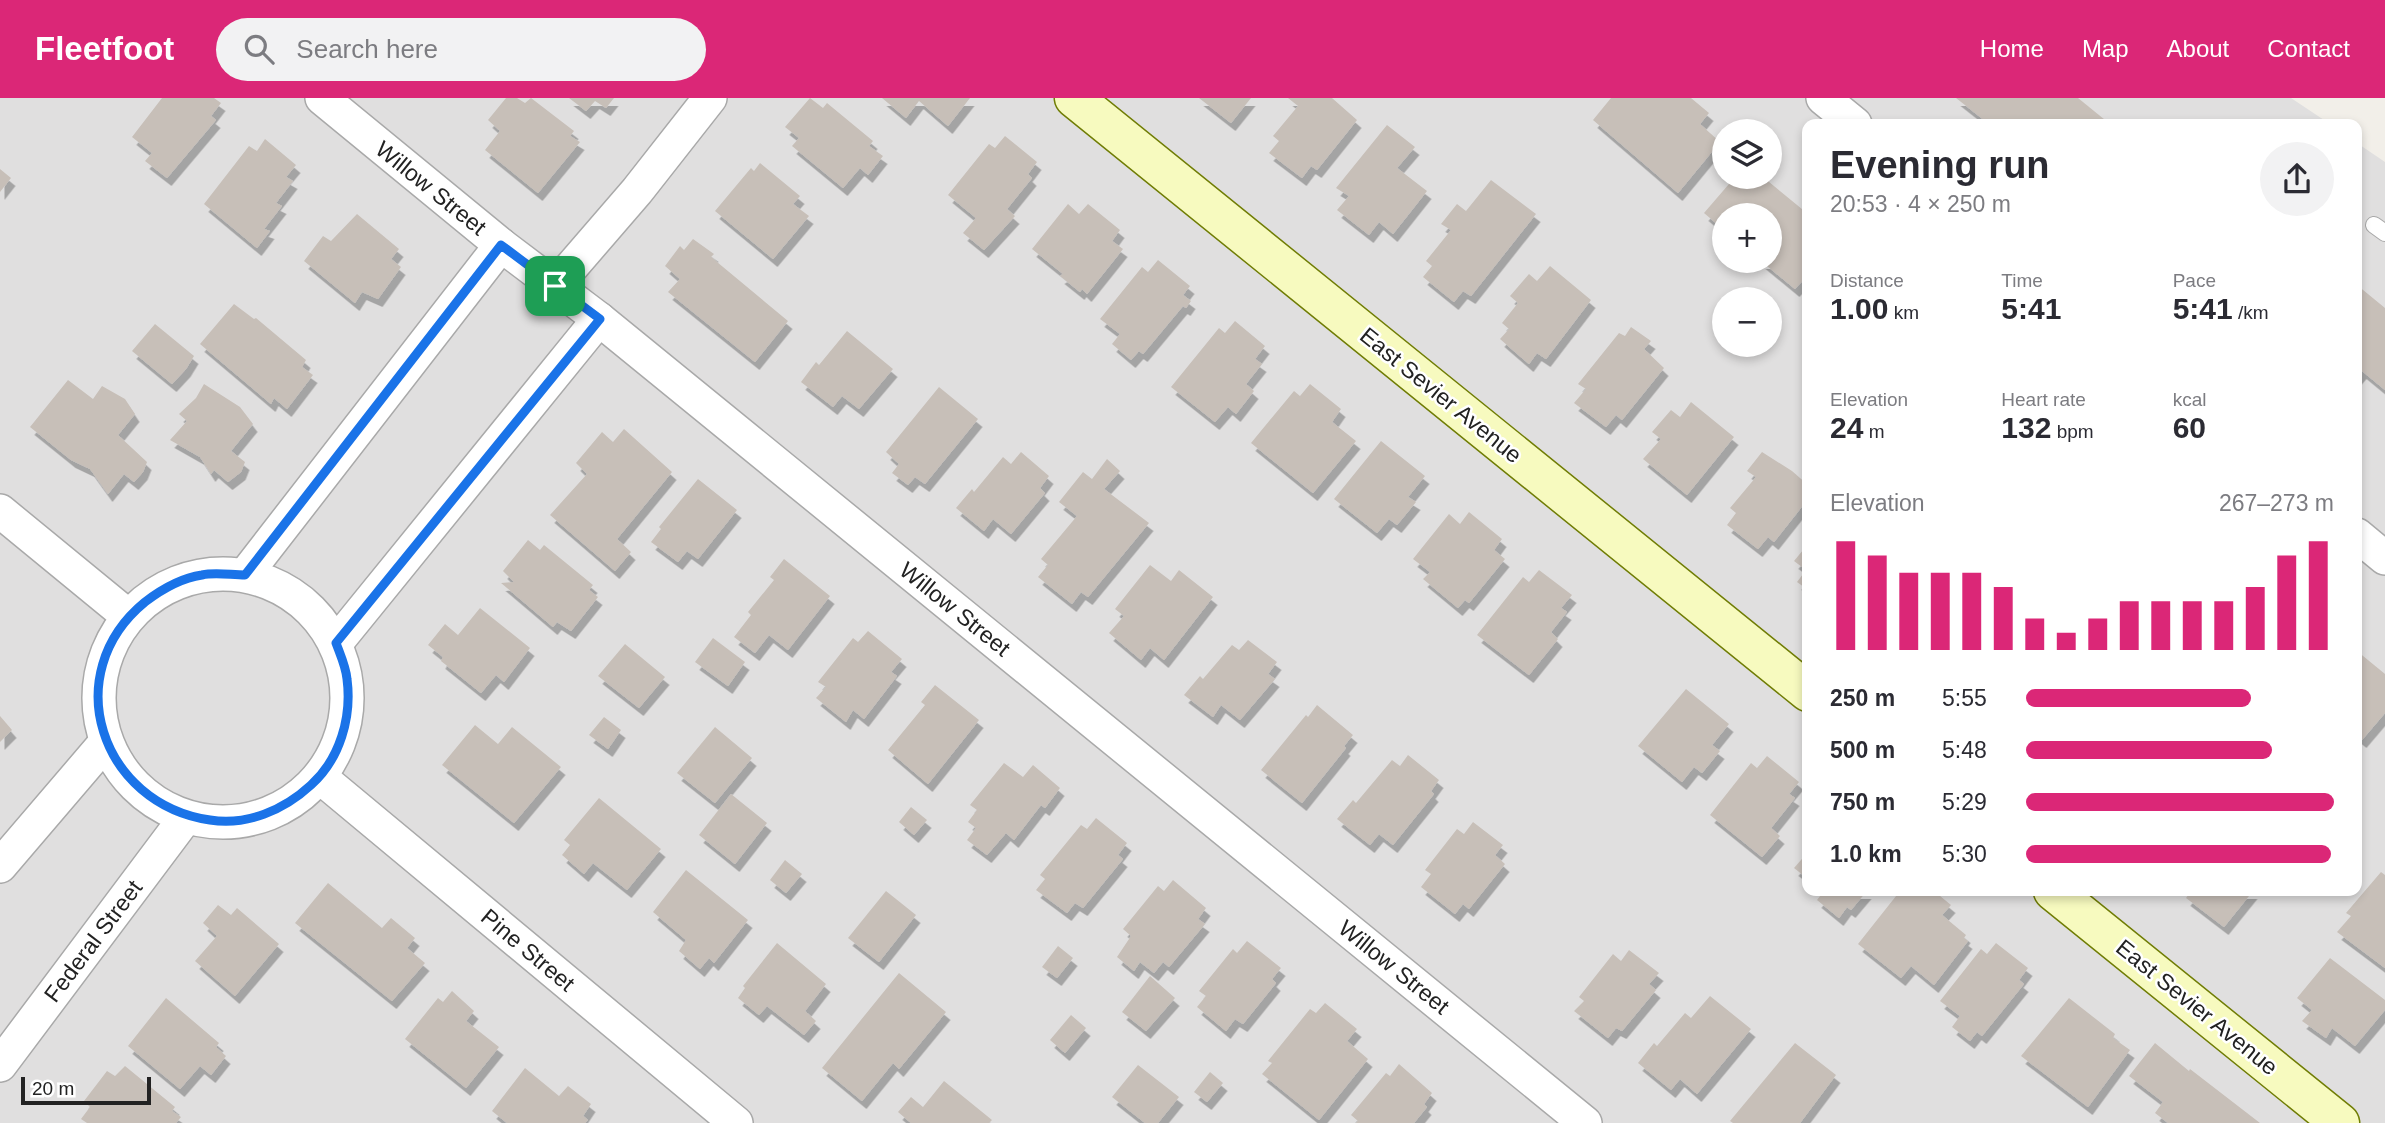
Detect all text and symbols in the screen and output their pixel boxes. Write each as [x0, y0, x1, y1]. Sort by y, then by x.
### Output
search box [216, 18, 706, 81]
text: Fleetfoot [35, 30, 174, 67]
icon: search [240, 30, 278, 68]
text: Search here [296, 34, 438, 64]
text: Home [1980, 35, 2044, 62]
text: Map [2082, 35, 2129, 62]
text: About [2167, 35, 2229, 62]
text: Contact [2267, 35, 2350, 62]
map controls [1712, 119, 1782, 357]
button: layers [1712, 119, 1782, 189]
street label: Willow Street [371, 136, 492, 241]
button: share [2260, 142, 2334, 216]
text: Evening run [1830, 144, 2050, 186]
text: 20:53 · 4 × 250 m [1830, 191, 2011, 217]
button: + [1712, 203, 1782, 273]
pin [525, 256, 585, 316]
icon: arrive [536, 267, 574, 305]
text: Distance [1830, 270, 1904, 291]
text: Time [2001, 270, 2043, 291]
text: Pace [2173, 270, 2216, 291]
button: − [1712, 287, 1782, 357]
text: 1.00 [1830, 292, 1888, 325]
text: 5:41 [2001, 292, 2061, 325]
text: 5:41 [2173, 292, 2233, 325]
text: km [1888, 302, 1919, 323]
text: /km [2233, 302, 2269, 323]
street label: East Sevier Avenue [1355, 322, 1527, 468]
text: Elevation [1830, 389, 1908, 410]
text: Heart rate [2001, 389, 2086, 410]
text: kcal [2173, 389, 2206, 410]
text: 24 [1830, 411, 1863, 444]
text: 132 [2001, 411, 2051, 444]
text: 60 [2173, 411, 2206, 444]
text: m [1863, 421, 1884, 442]
text: bpm [2051, 421, 2094, 442]
text: Elevation [1830, 490, 1925, 516]
text: 267–273 m [2219, 490, 2334, 516]
street label: Willow Street [895, 557, 1016, 662]
text: 250 m [1830, 685, 1895, 711]
text: 5:55 [1942, 685, 1987, 711]
text: 500 m [1830, 737, 1895, 763]
text: 5:48 [1942, 737, 1987, 763]
text: 750 m [1830, 789, 1895, 815]
text: 5:29 [1942, 789, 1987, 815]
text: 1.0 km [1830, 841, 1902, 867]
text: 5:30 [1942, 841, 1987, 867]
street label: Federal Street [39, 874, 148, 1007]
street label: Pine Street [476, 903, 580, 997]
street label: Willow Street [1334, 915, 1455, 1020]
street label: East Sevier Avenue [2111, 934, 2283, 1080]
scale bar [21, 1074, 150, 1106]
text: 20 m [32, 1078, 74, 1099]

